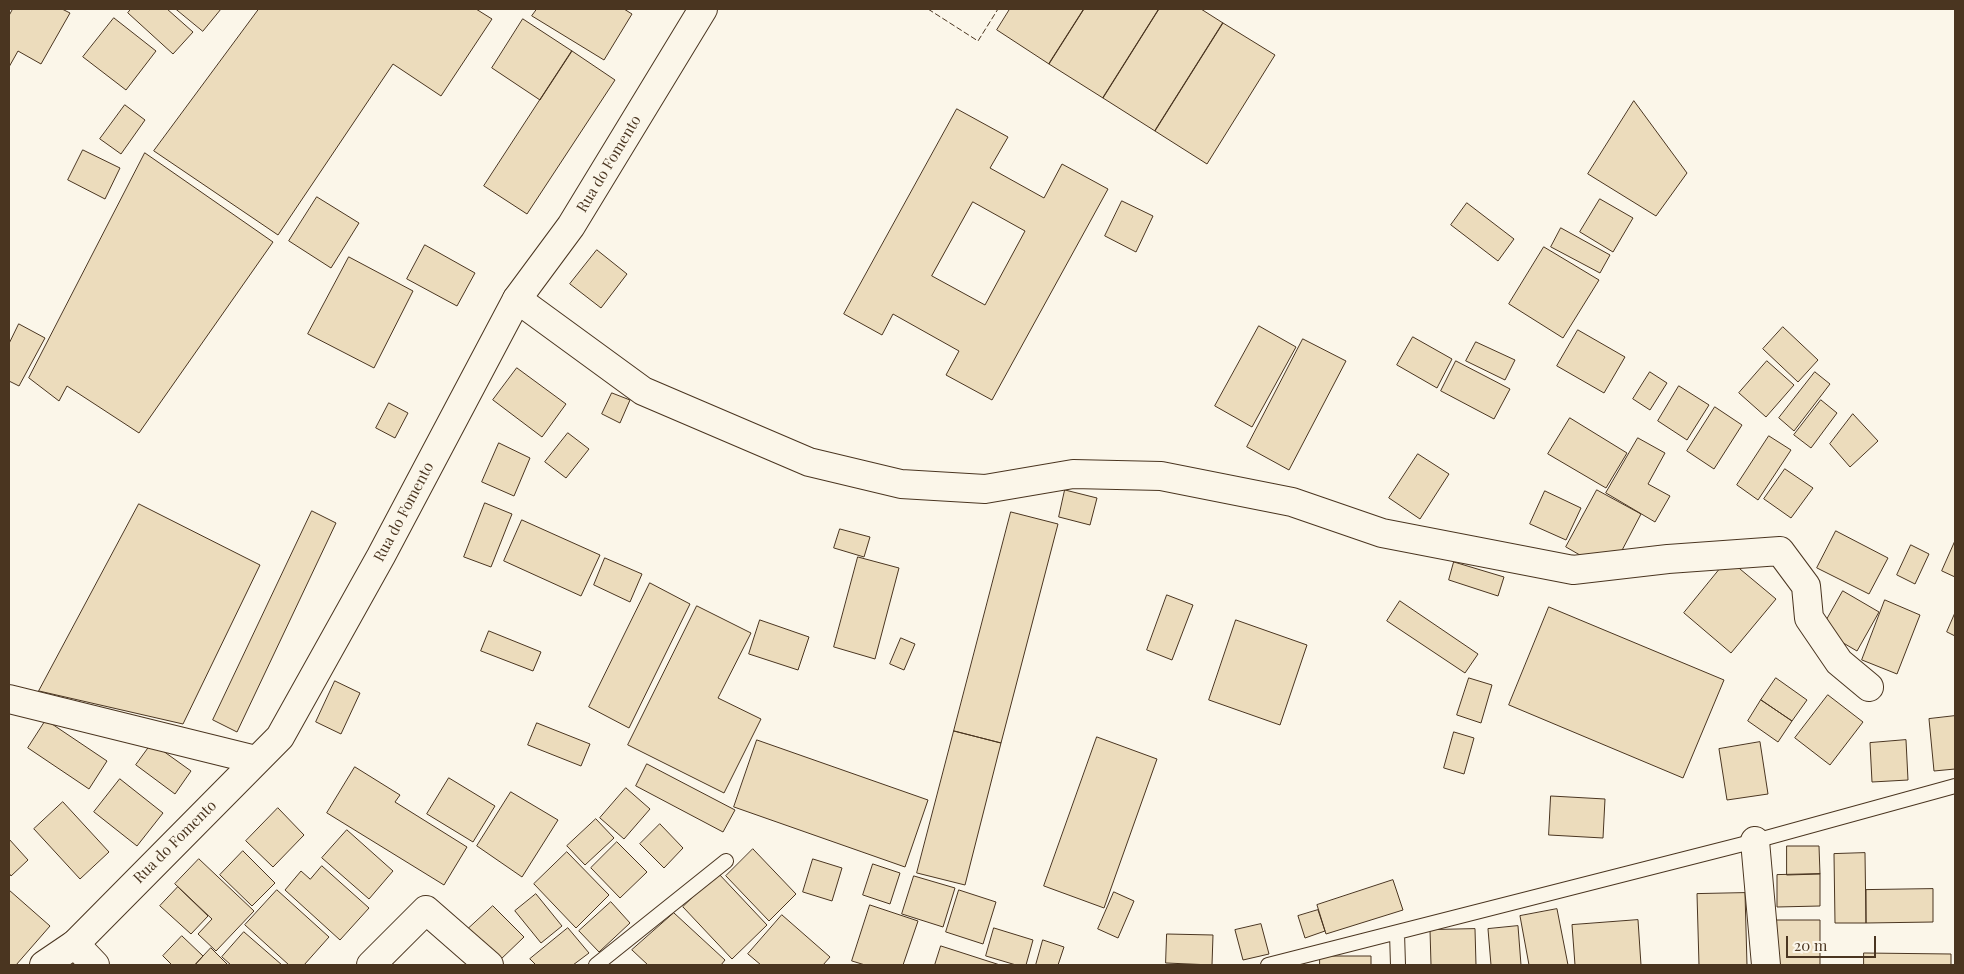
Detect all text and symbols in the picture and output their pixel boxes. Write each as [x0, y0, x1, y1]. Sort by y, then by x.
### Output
street label: Rua do Fomento [573, 112, 645, 216]
street label: Rua do Fomento [370, 459, 438, 565]
street label: Rua do Fomento [130, 797, 220, 887]
scale bar [1789, 926, 1879, 958]
text: 20 m [1794, 935, 1827, 955]

